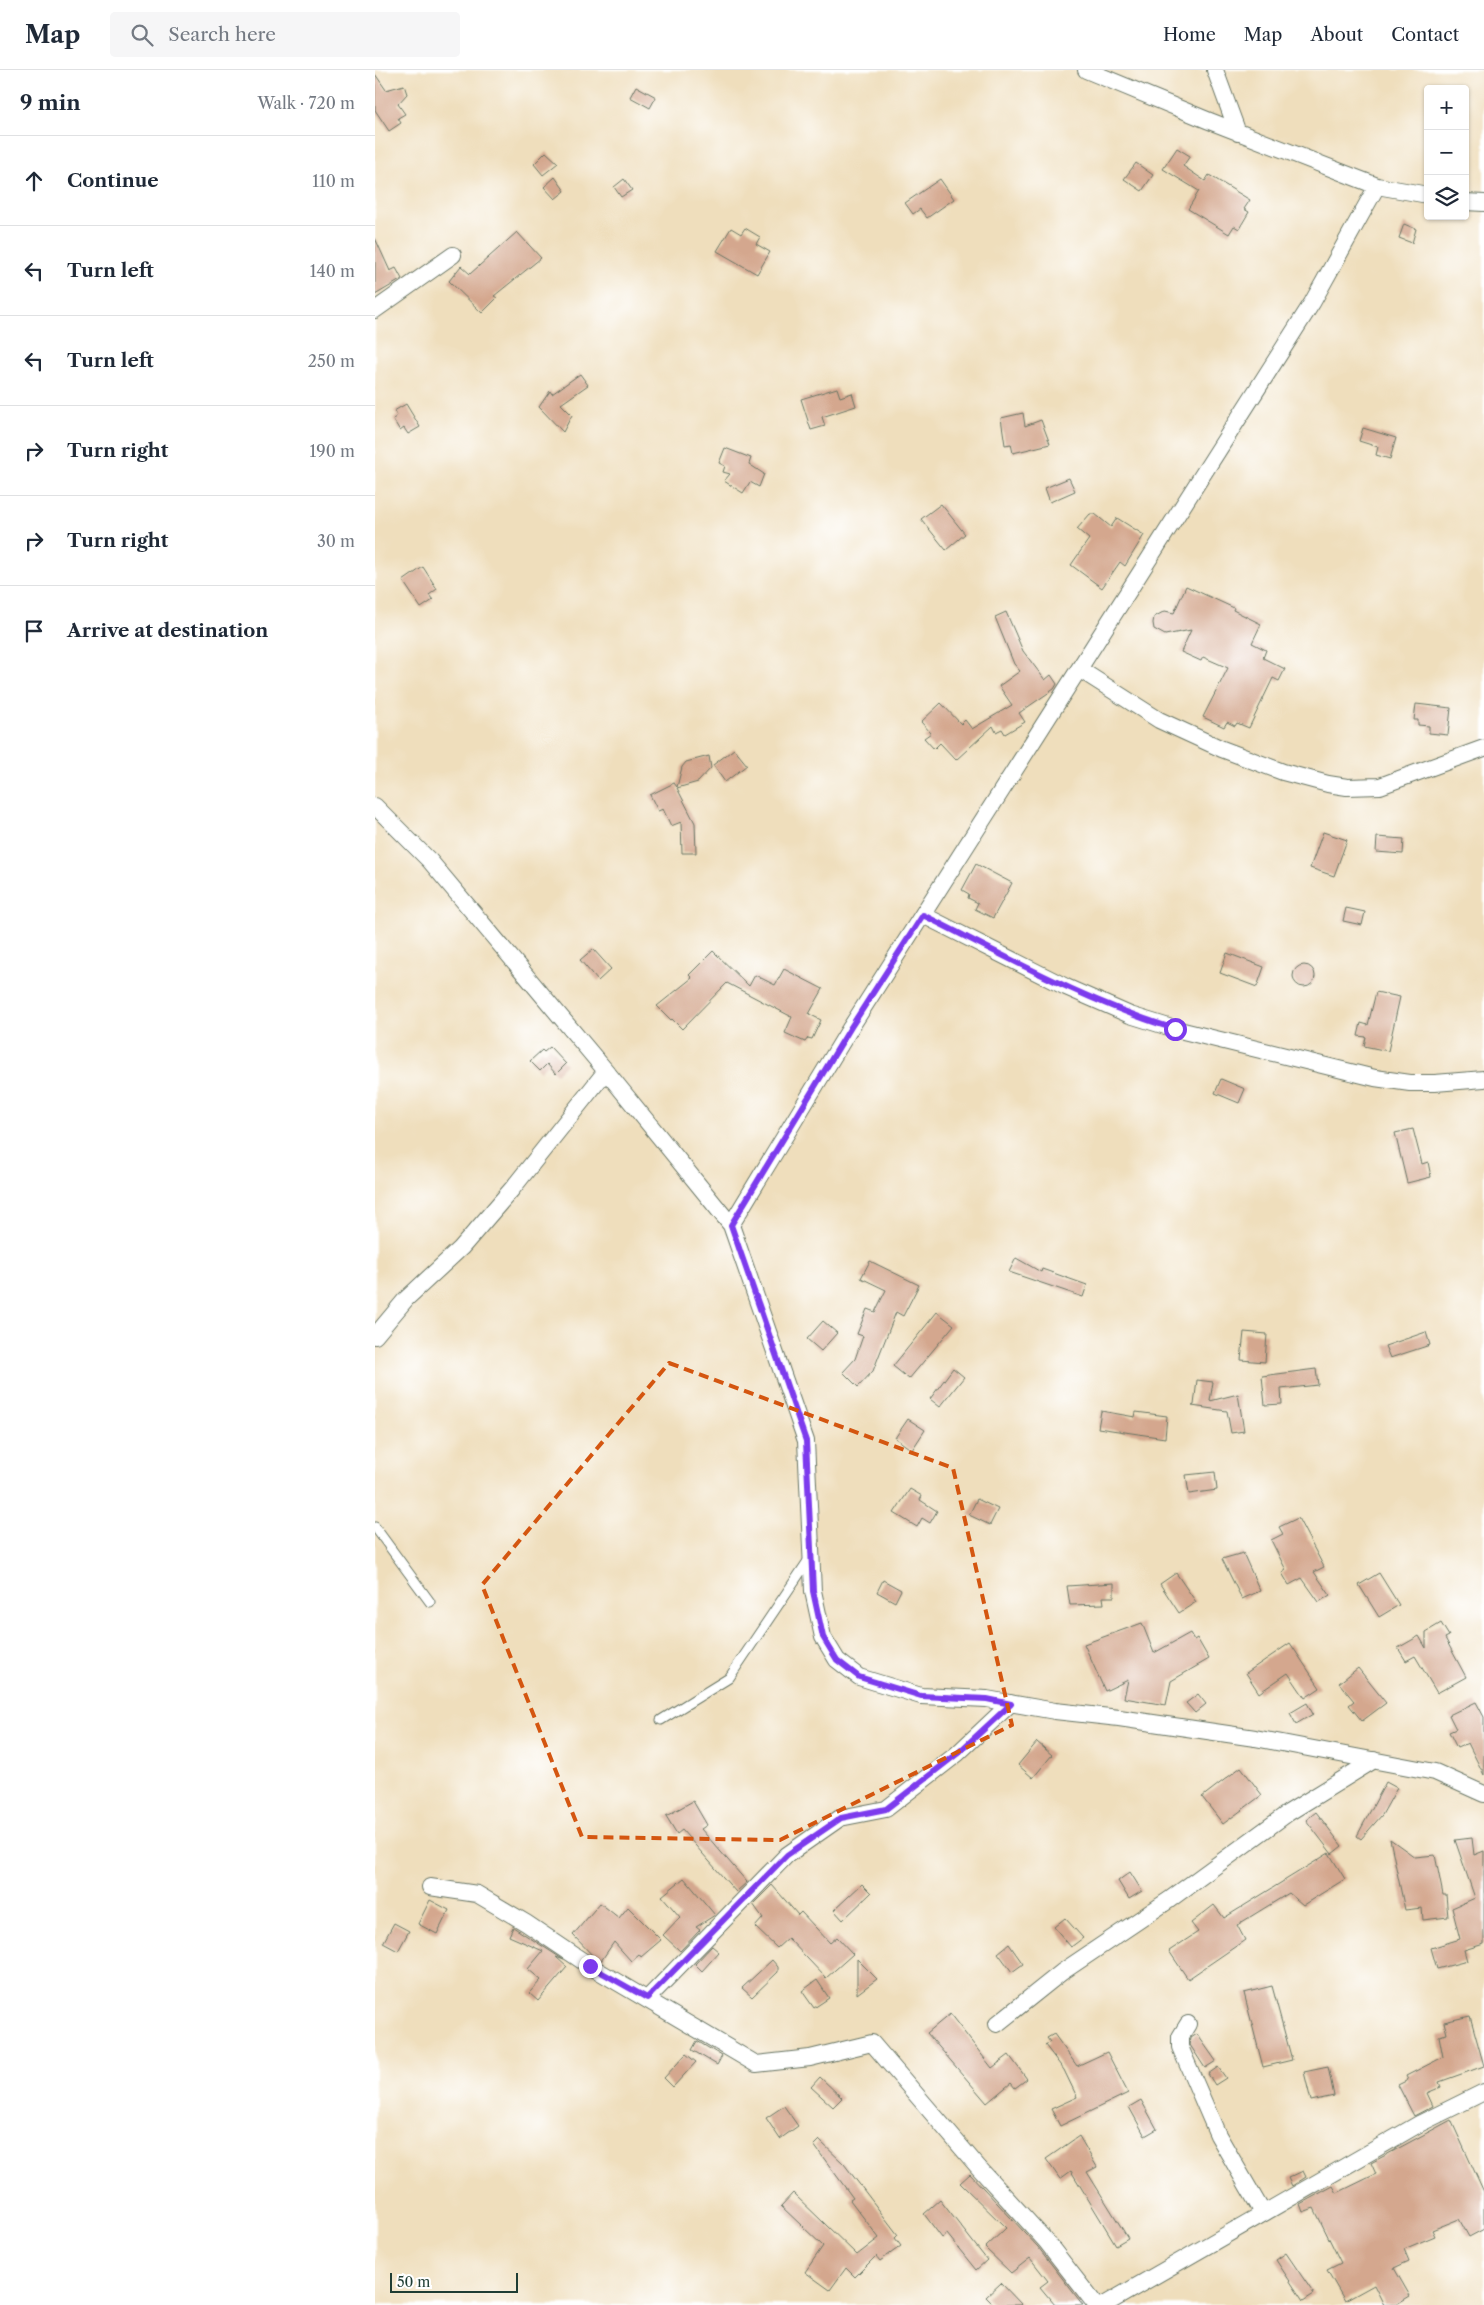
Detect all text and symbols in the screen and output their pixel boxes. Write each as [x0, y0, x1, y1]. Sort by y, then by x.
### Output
search box [110, 12, 460, 57]
text: Map [25, 20, 80, 49]
icon: search [128, 21, 156, 49]
text: Search here [168, 23, 276, 46]
text: Home [1163, 24, 1216, 46]
text: Map [1244, 24, 1282, 46]
text: About [1310, 24, 1363, 46]
text: Contact [1391, 24, 1459, 46]
map controls [1424, 85, 1469, 220]
button: + [1424, 85, 1469, 130]
text: 9 min [20, 90, 81, 115]
text: Walk · 720 m [257, 93, 355, 113]
button: − [1424, 130, 1469, 175]
icon: ahead [20, 167, 48, 195]
text: Continue [67, 169, 159, 192]
text: 110 m [312, 171, 355, 191]
button: layers [1424, 175, 1469, 220]
icon: left [20, 257, 48, 285]
text: Turn left [67, 259, 154, 282]
text: 140 m [310, 261, 355, 281]
icon: left [20, 347, 48, 375]
text: Turn left [67, 349, 154, 372]
text: 250 m [308, 351, 355, 371]
icon: right [20, 437, 48, 465]
text: Turn right [67, 439, 168, 462]
text: 190 m [310, 441, 355, 461]
icon: right [20, 527, 48, 555]
text: Turn right [67, 529, 168, 552]
text: 30 m [317, 531, 355, 551]
icon: arrive [20, 617, 48, 645]
text: Arrive at destination [67, 619, 268, 642]
route start [1164, 1018, 1187, 1041]
route end [579, 1955, 602, 1978]
scale bar [390, 2270, 517, 2293]
text: 50 m [397, 2273, 430, 2291]

